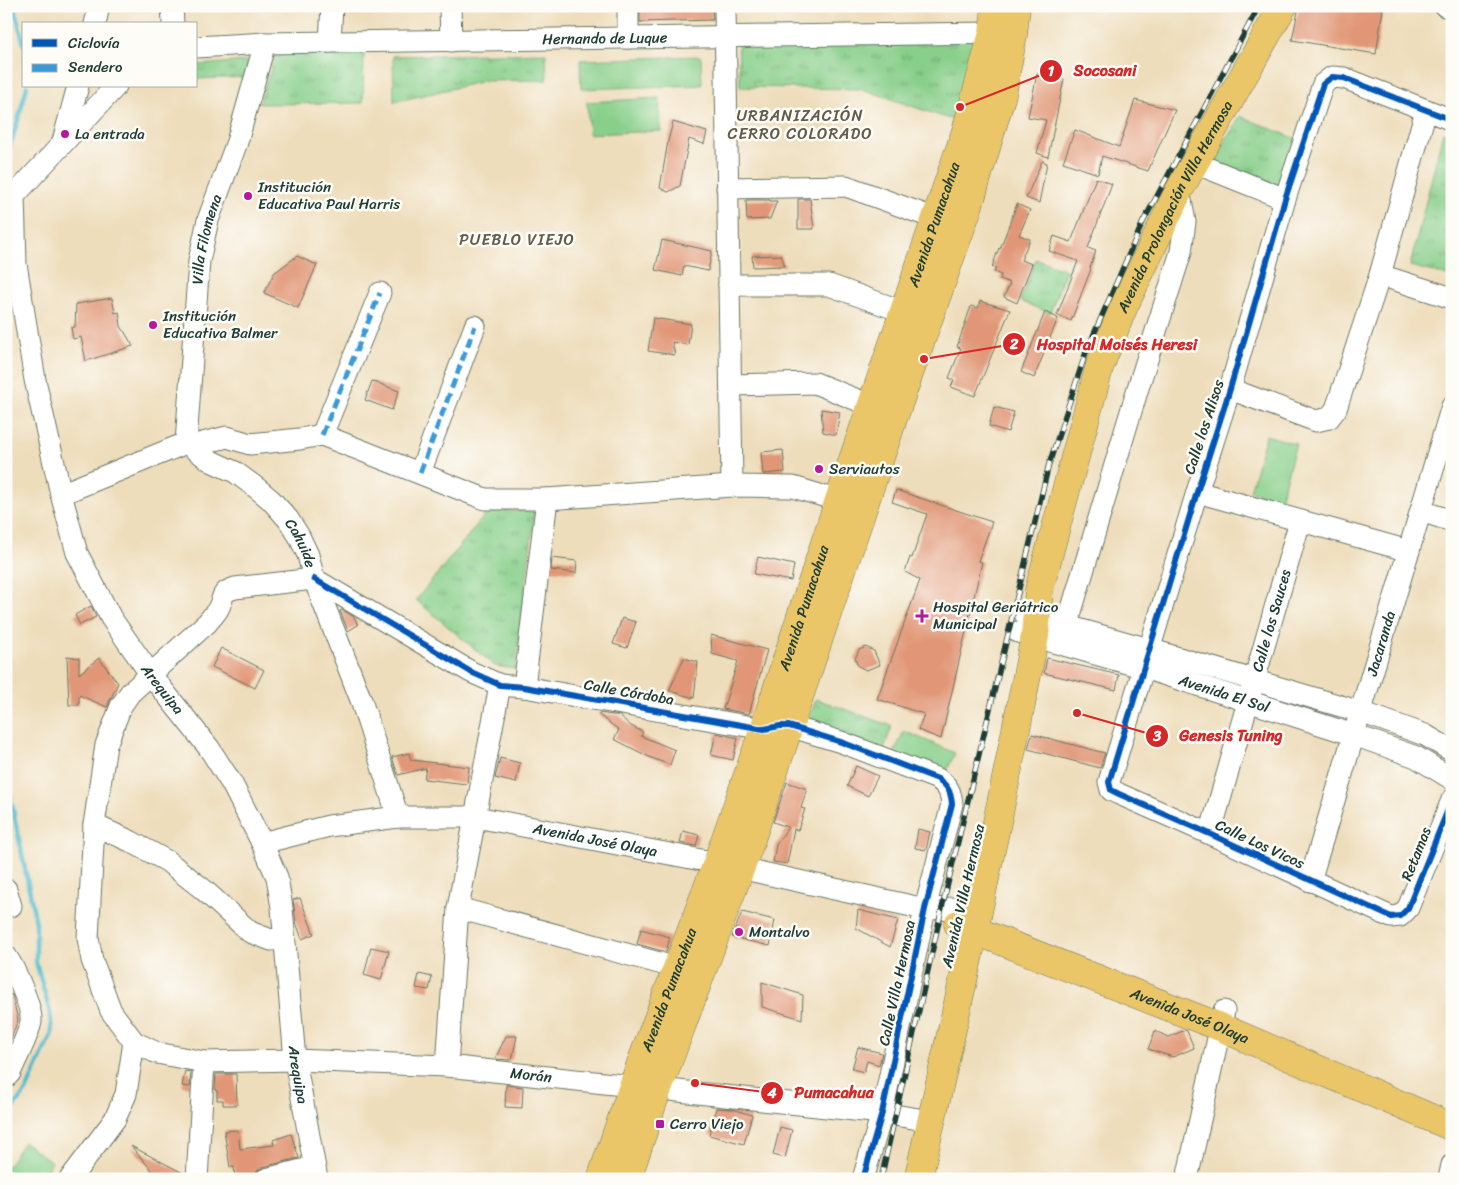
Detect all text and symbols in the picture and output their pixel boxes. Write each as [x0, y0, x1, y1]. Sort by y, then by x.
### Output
legend [22, 22, 198, 88]
street label: Hernando de Luque [542, 24, 668, 52]
text: Ciclovía [68, 30, 120, 56]
text: Sendero [68, 54, 123, 80]
callout: Socosani [1038, 55, 1146, 86]
text: Socosani [1073, 56, 1138, 85]
text: 1 [1048, 58, 1055, 84]
street label: Avenida Prolongación Villa Hermosa [1109, 95, 1240, 318]
district label: URBANIZACIÓN CERRO COLORADO [727, 101, 873, 148]
place label: La entrada [75, 121, 145, 147]
marker: La entrada [59, 128, 71, 140]
street label: Avenida Pumacahua [900, 158, 968, 292]
place label: Institución Educativa Paul Harris [257, 174, 400, 217]
street label: Villa Filomena [184, 190, 230, 285]
marker: Institución Educativa Paul Harris [242, 190, 254, 202]
district label: PUEBLO VIEJO [459, 225, 575, 254]
place label: Institución Educativa Balmer [162, 303, 278, 346]
marker: Institución Educativa Balmer [147, 319, 159, 331]
callout: Hospital Moisés Heresi [1001, 328, 1208, 359]
text: Hospital Moisés Heresi [1036, 330, 1199, 359]
text: 2 [1009, 331, 1019, 357]
street label: Calle los Alisos [1176, 376, 1232, 478]
place label: Serviautos [829, 456, 900, 482]
marker: Serviautos [813, 463, 825, 475]
street label: Cahuide [278, 513, 324, 571]
street label: Avenida Pumacahua [771, 541, 836, 675]
street label: Calle los Sauces [1244, 566, 1299, 675]
place label: Hospital Geriátrico Municipal [933, 594, 1059, 637]
street label: Jacaranda [1359, 607, 1403, 680]
marker: Hospital Geriátrico Municipal [915, 609, 929, 623]
street label: Arequipa [133, 658, 191, 721]
street label: Avenida El Sol [1174, 667, 1273, 720]
street label: Calle Córdoba [582, 671, 677, 713]
callout: Genesis Tuning [1144, 720, 1292, 751]
text: Genesis Tuning [1178, 721, 1283, 750]
text: 3 [1152, 723, 1162, 749]
street label: Calle Los Vicos [1211, 812, 1309, 876]
street label: Avenida José Olaya [530, 815, 660, 864]
street label: Avenida Villa Hermosa [934, 821, 992, 971]
street label: Retamas [1393, 822, 1439, 885]
street label: Calle Villa Hermosa [871, 917, 923, 1048]
place label: Montalvo [749, 919, 810, 945]
street label: Avenida Pumacahua [633, 924, 704, 1057]
marker: Montalvo [733, 926, 745, 938]
street label: Avenida José Olaya [1125, 980, 1254, 1051]
street label: Arequipa [281, 1044, 316, 1107]
street label: Morán [509, 1060, 553, 1090]
callout: Pumacahua [760, 1077, 884, 1108]
text: Pumacahua [794, 1078, 875, 1107]
text: 4 [766, 1080, 777, 1106]
place label: Cerro Viejo [670, 1111, 744, 1137]
marker: Cerro Viejo [654, 1118, 666, 1130]

